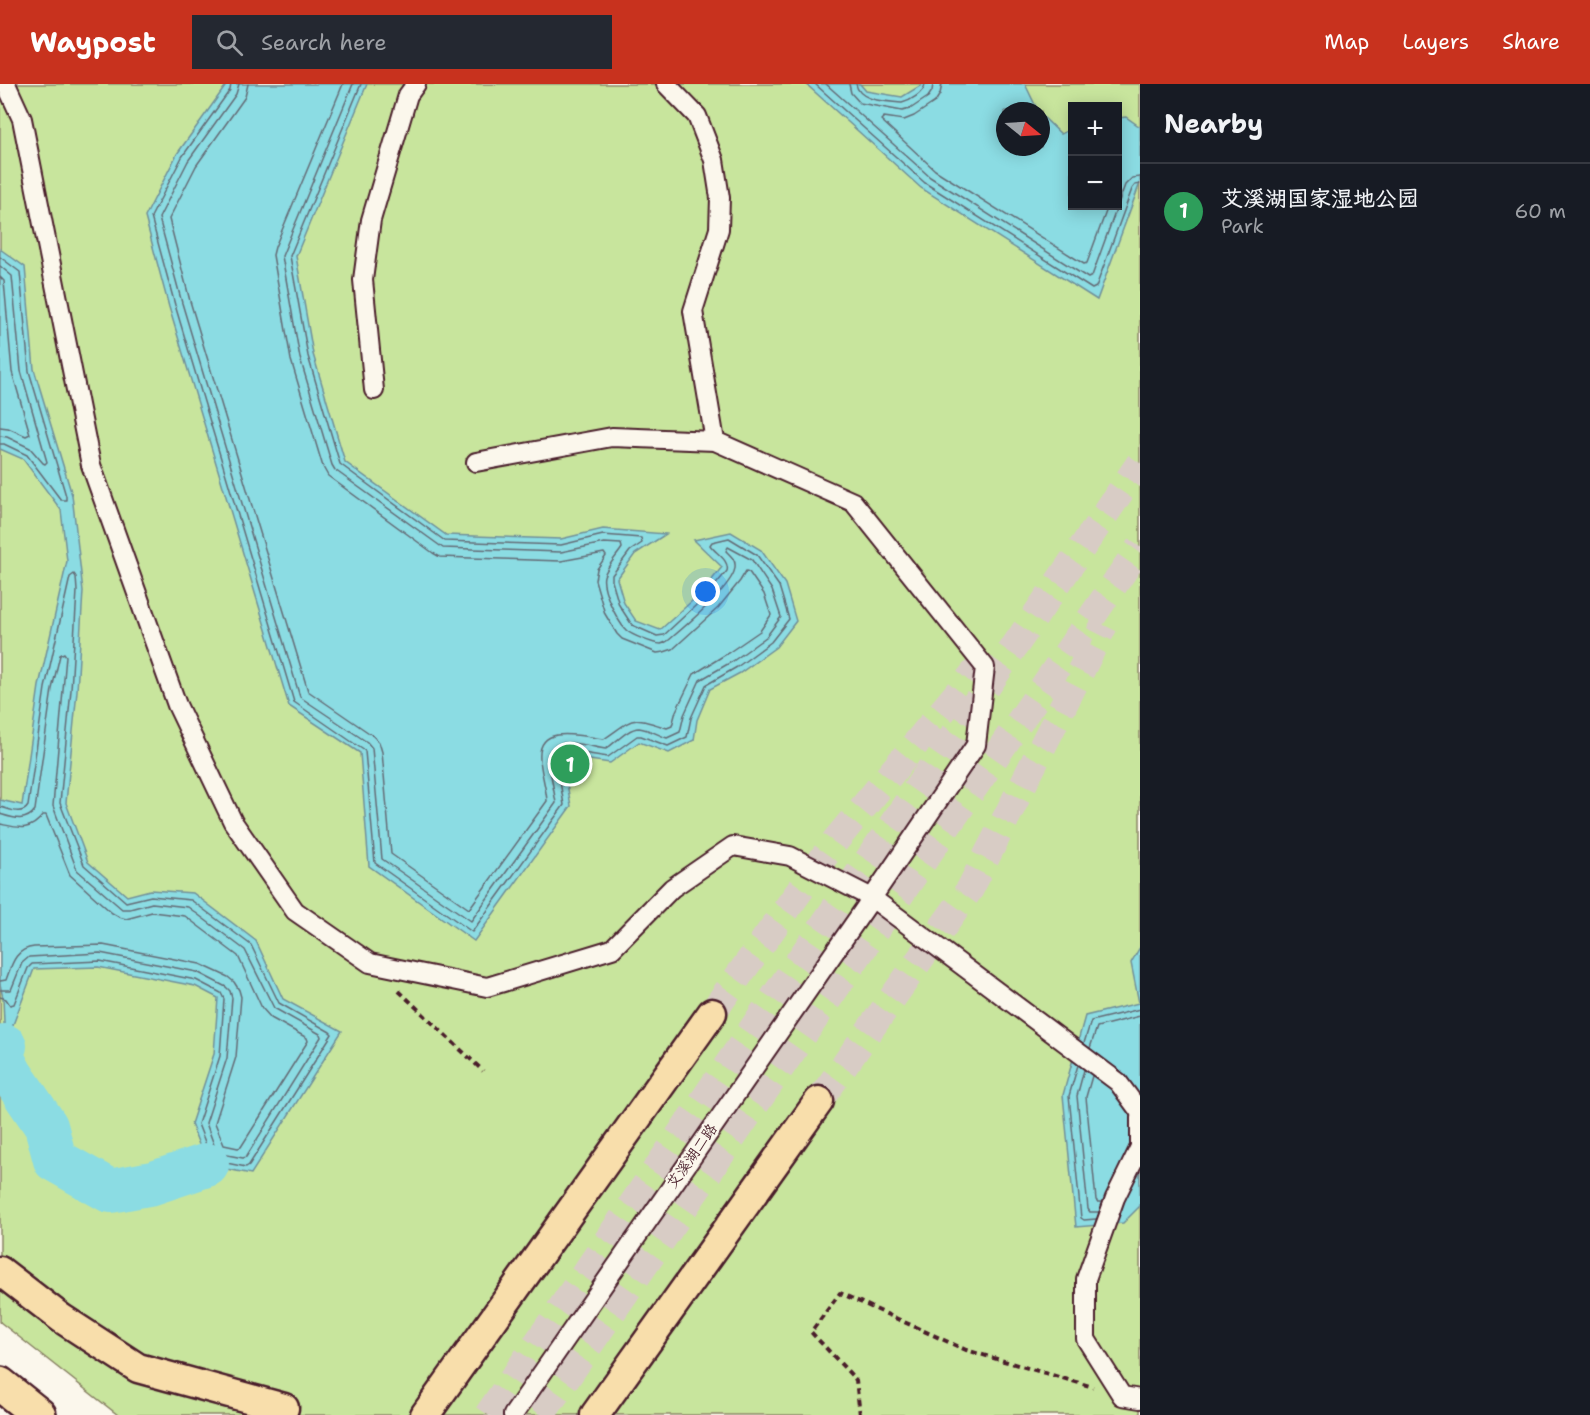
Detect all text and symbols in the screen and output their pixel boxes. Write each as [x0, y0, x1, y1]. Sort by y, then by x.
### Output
search box [192, 15, 612, 69]
text: Waypost [30, 23, 156, 61]
icon: search [213, 26, 246, 59]
text: Search here [261, 28, 387, 57]
text: Map [1324, 28, 1369, 56]
text: Layers [1402, 28, 1469, 56]
text: Share [1502, 28, 1560, 56]
north arrow [996, 102, 1050, 156]
map controls [1068, 102, 1122, 210]
button: + [1068, 102, 1122, 156]
text: Nearby [1164, 106, 1263, 141]
button: − [1068, 156, 1122, 210]
text: 艾溪湖国家湿地公园 [1221, 184, 1419, 213]
text: 1 [1179, 198, 1188, 224]
text: 60 m [1514, 198, 1566, 224]
text: Park [1221, 213, 1264, 239]
your location [691, 577, 720, 606]
pin: 1 [550, 742, 590, 786]
street label: 艾溪湖二路 [662, 1120, 722, 1192]

